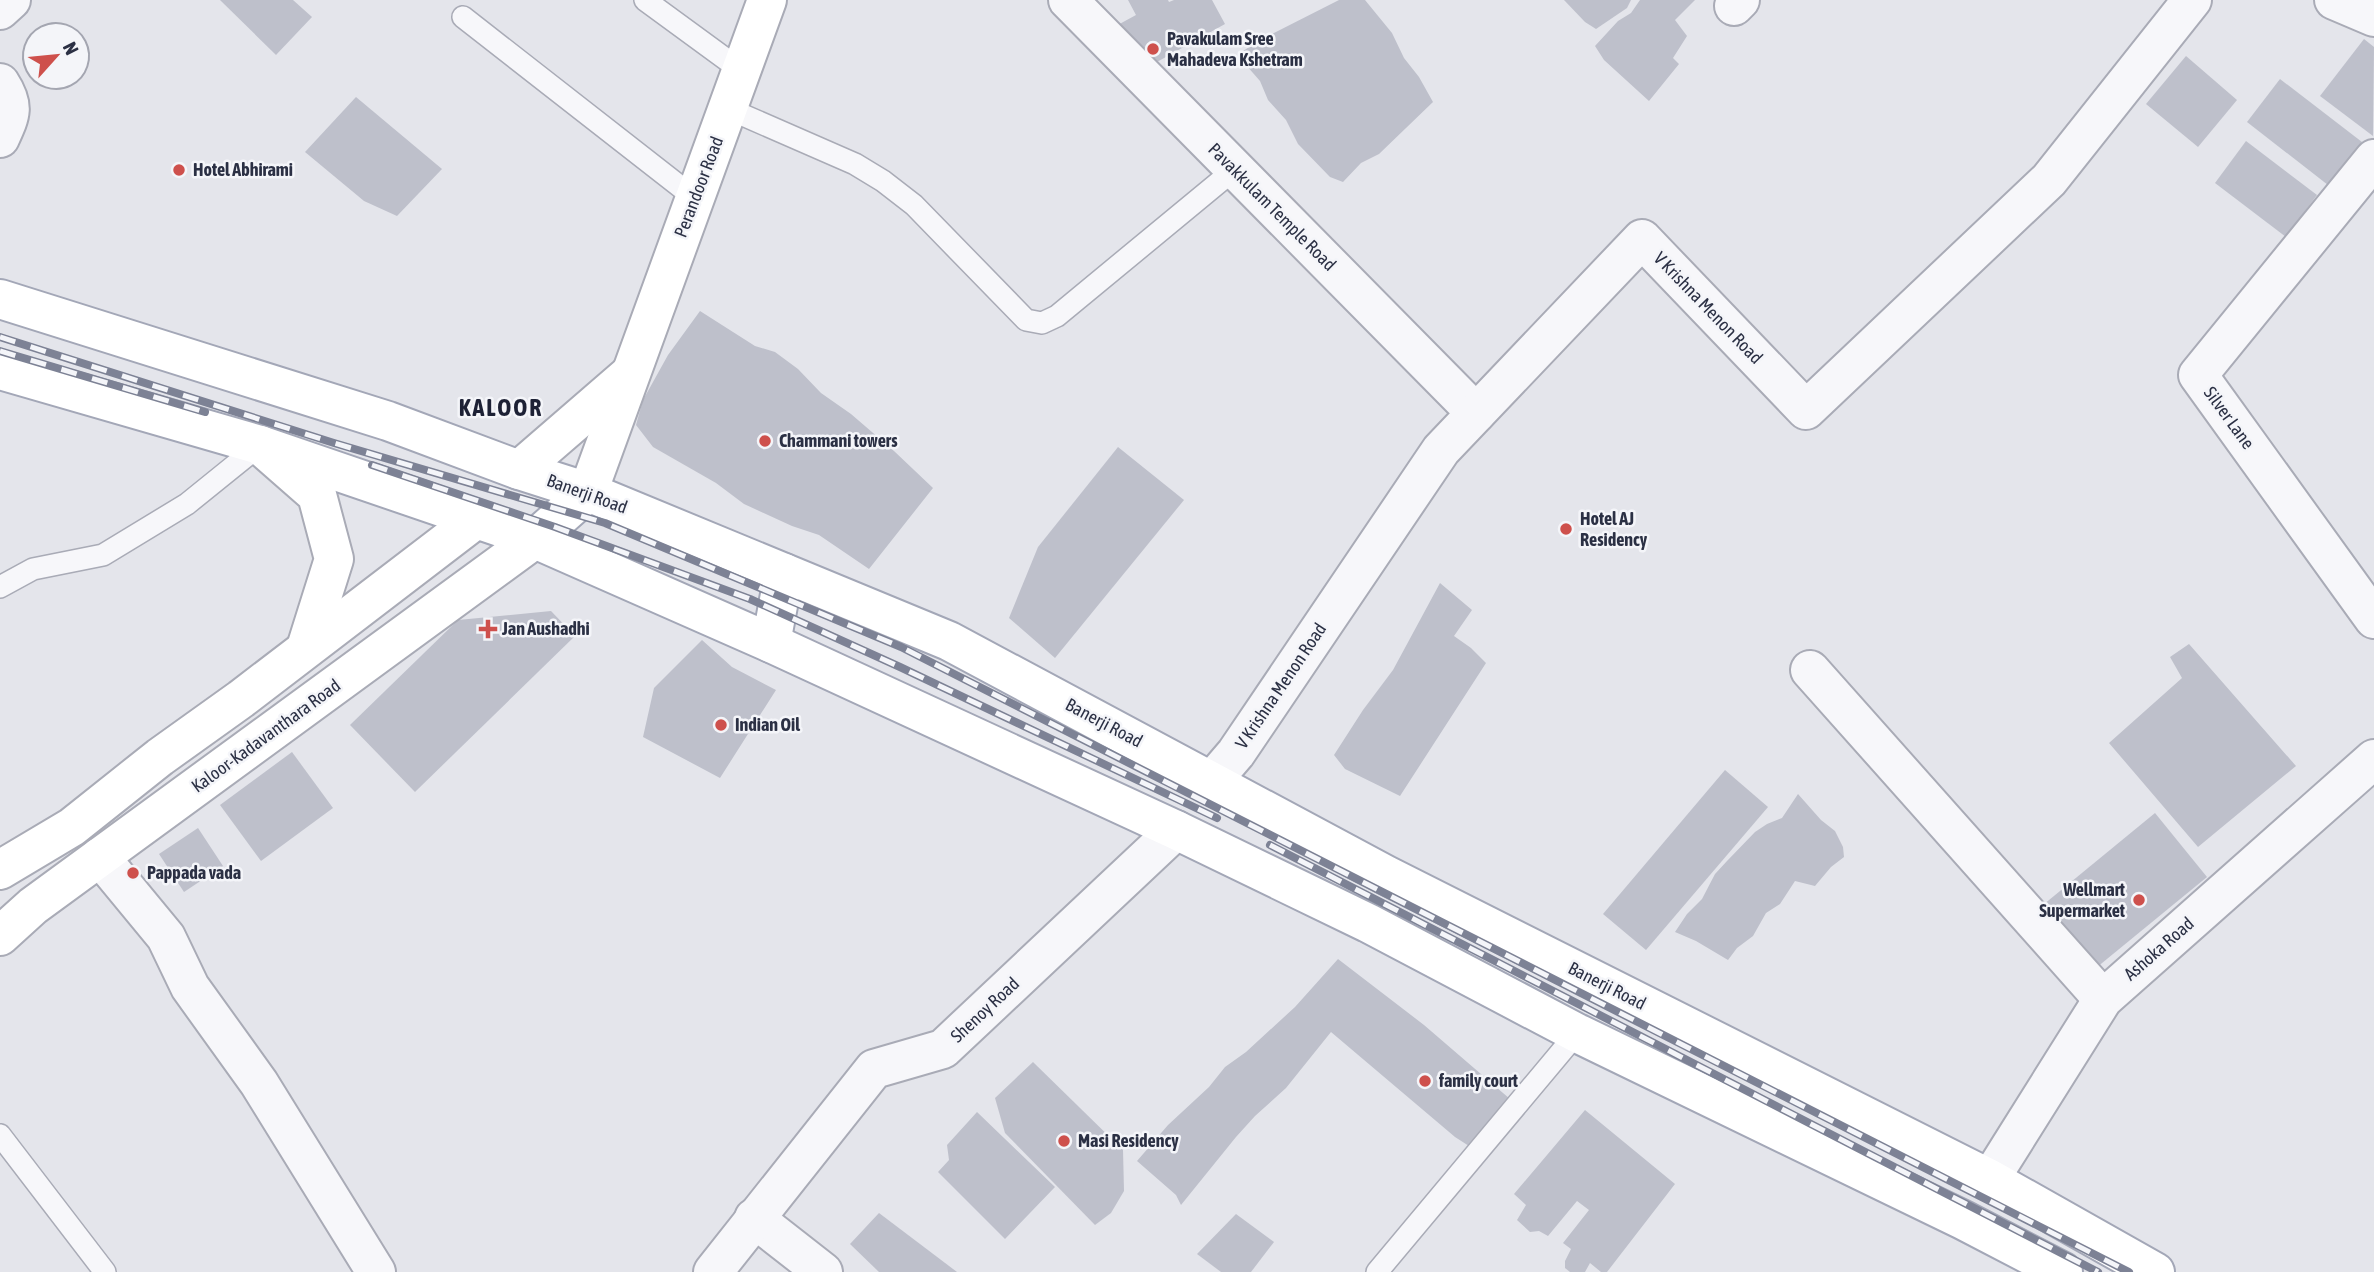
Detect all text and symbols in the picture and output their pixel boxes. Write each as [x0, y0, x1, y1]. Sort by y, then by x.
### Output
north arrow [21, 21, 91, 91]
place label: Pavakulam Sree Mahadeva Kshetram [1167, 28, 1303, 70]
text: N [59, 38, 83, 58]
marker: Pavakulam Sree Mahadeva Kshetram [1145, 41, 1161, 57]
street label: Perandoor Road [670, 133, 727, 240]
street label: Pavakkulam Temple Road [1204, 139, 1340, 275]
place label: Hotel Abhirami [193, 159, 293, 180]
marker: Hotel Abhirami [171, 162, 187, 178]
street label: V Krishna Menon Road [1650, 247, 1767, 368]
street label: Silver Lane [2200, 383, 2259, 453]
district label: KALOOR [459, 394, 543, 421]
place label: Chammani towers [779, 430, 898, 451]
marker: Chammani towers [757, 433, 773, 449]
street label: Banerji Road [544, 469, 630, 518]
place label: Hotel AJ Residency [1580, 508, 1648, 550]
marker: Hotel AJ Residency [1558, 521, 1574, 537]
place label: Jan Aushadhi [501, 618, 590, 639]
street label: V Krishna Menon Road [1231, 619, 1330, 753]
marker: Jan Aushadhi [480, 621, 496, 637]
street label: Kaloor-Kadavanthara Road [187, 675, 344, 797]
street label: Banerji Road [1062, 694, 1146, 752]
place label: Indian Oil [735, 714, 800, 735]
marker: Indian Oil [713, 717, 729, 733]
place label: Pappada vada [147, 862, 241, 883]
marker: Pappada vada [125, 865, 141, 881]
place label: Wellmart Supermarket [2039, 879, 2126, 921]
marker: Wellmart Supermarket [2131, 892, 2147, 908]
street label: Ashoka Road [2120, 913, 2198, 985]
street label: Banerji Road [1565, 957, 1650, 1014]
street label: Shenoy Road [946, 973, 1023, 1047]
place label: family court [1438, 1070, 1519, 1091]
marker: family court [1417, 1073, 1433, 1089]
place label: Masi Residency [1078, 1130, 1179, 1151]
marker: Masi Residency [1056, 1133, 1072, 1149]

